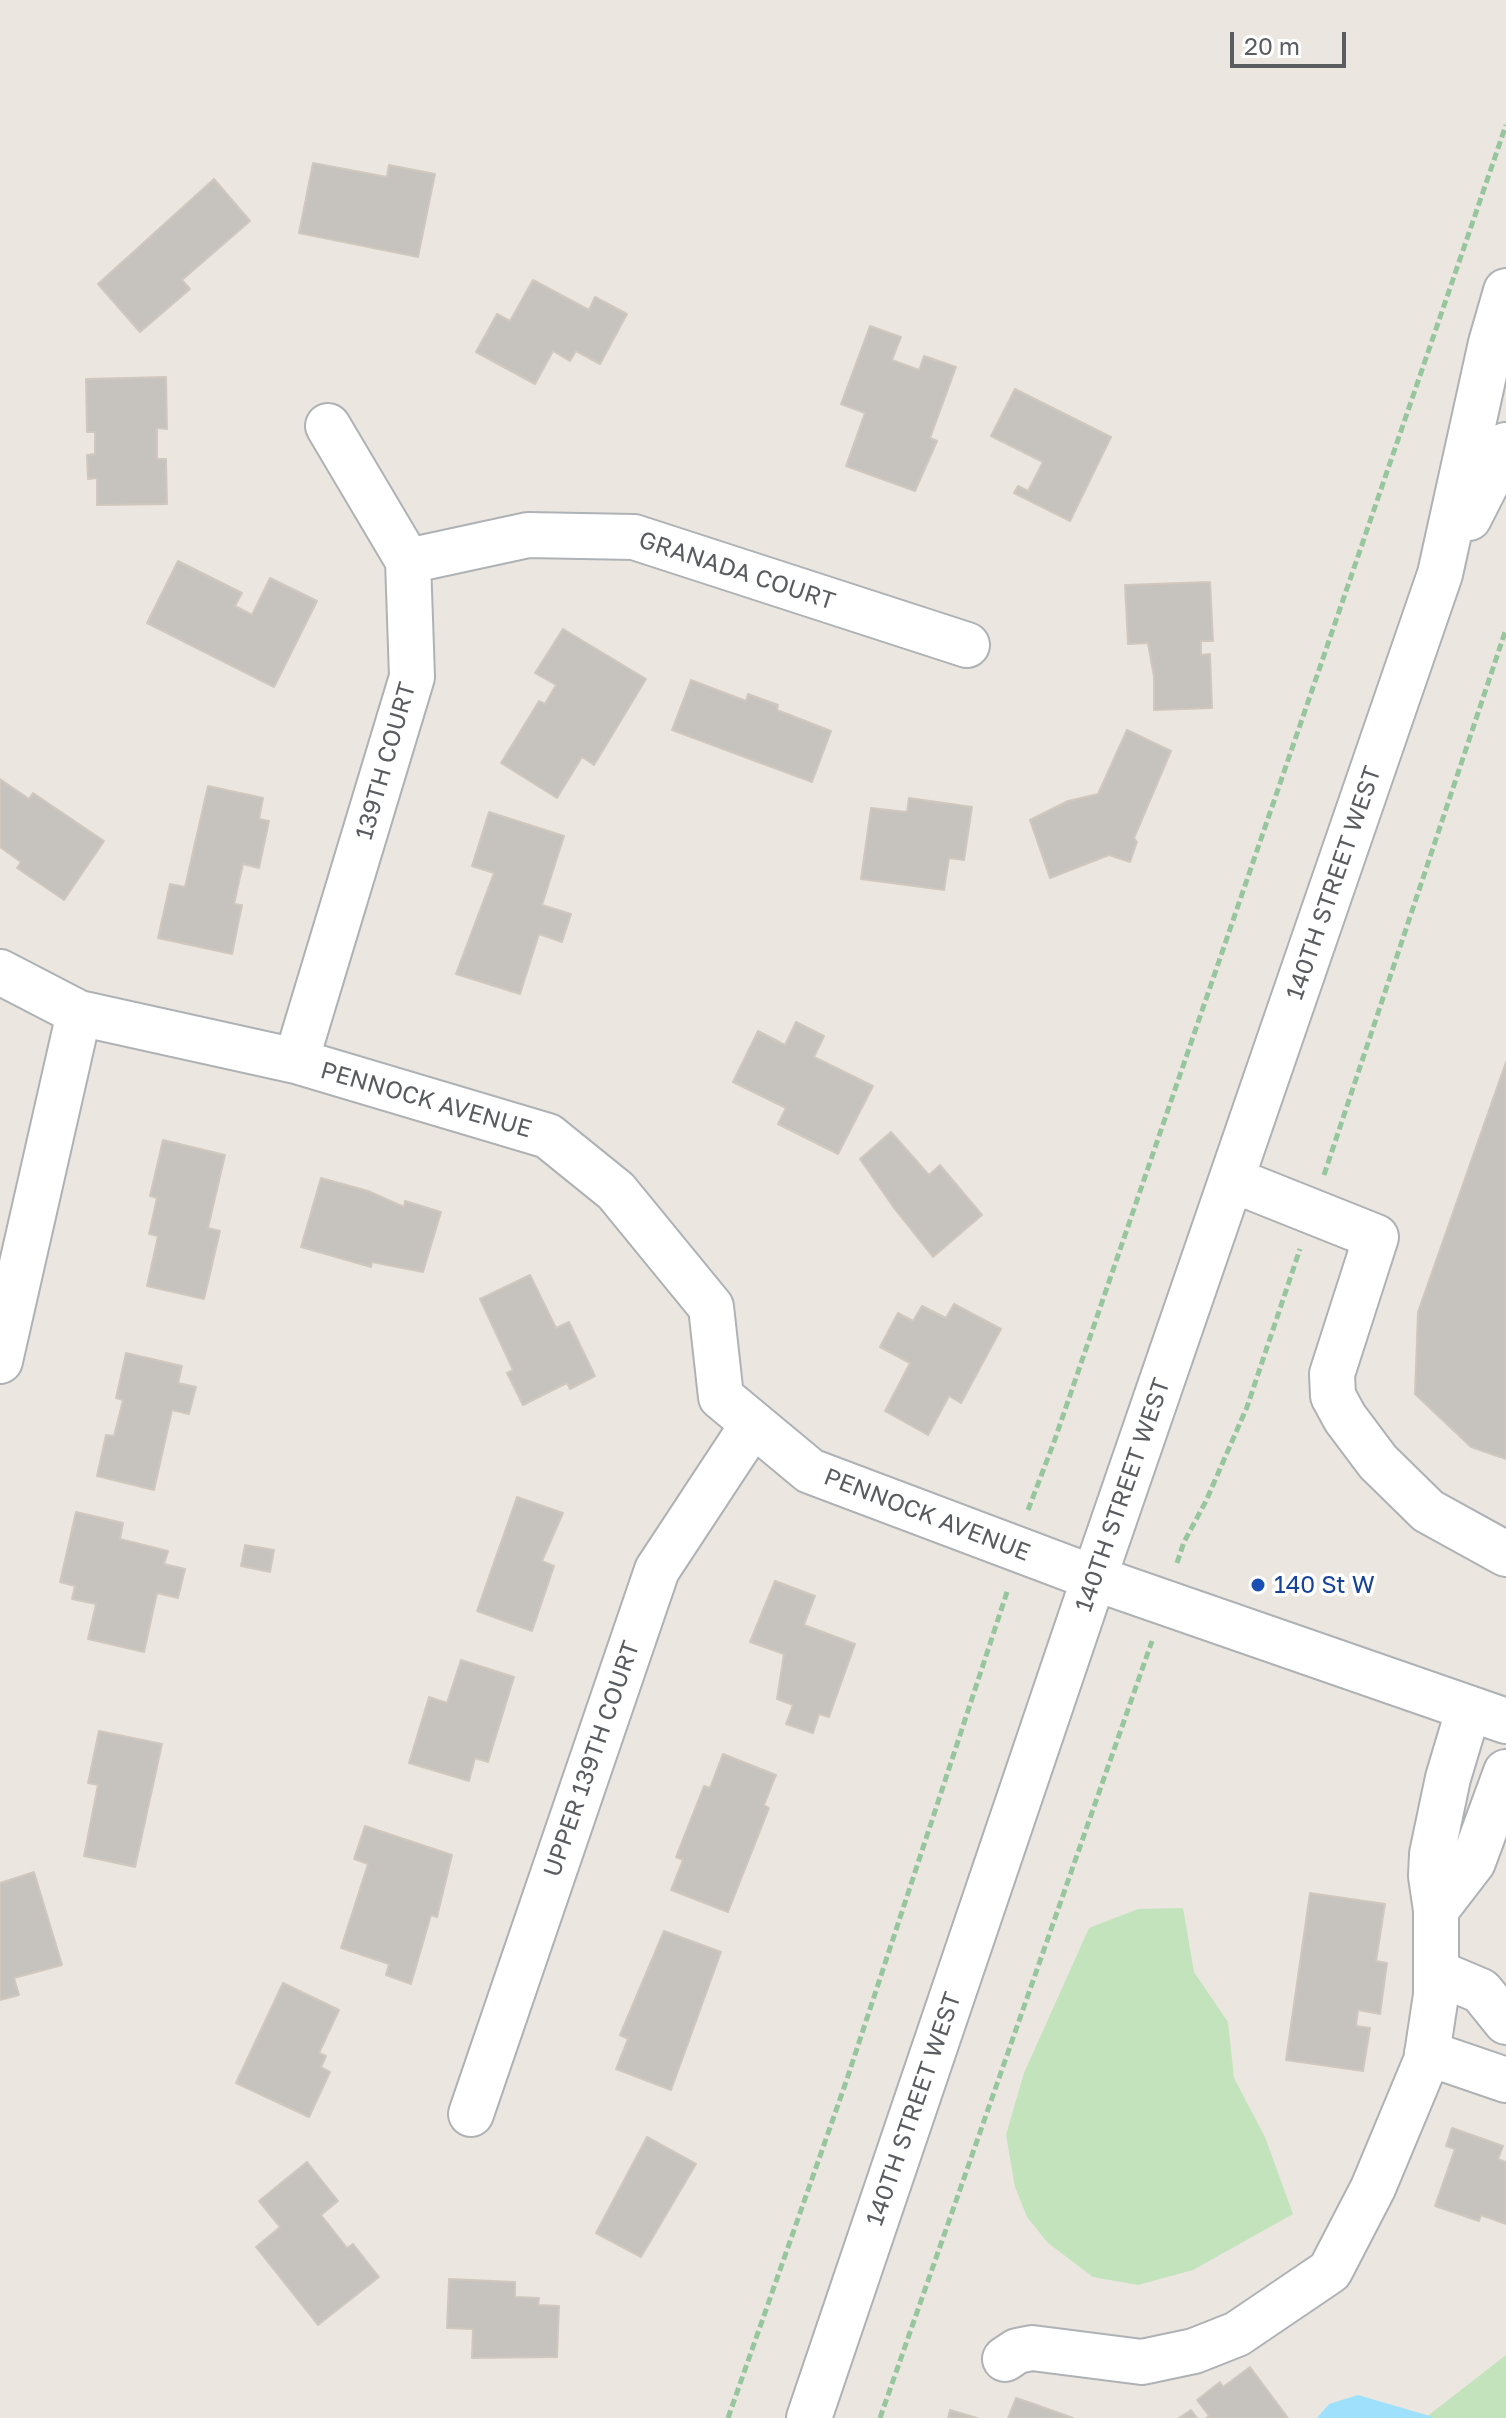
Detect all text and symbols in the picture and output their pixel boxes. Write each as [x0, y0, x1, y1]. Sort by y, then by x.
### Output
scale bar [1234, 16, 1350, 66]
text: 20 m [1244, 31, 1300, 60]
street label: GRANADA COURT [635, 526, 839, 616]
street label: 139TH COURT [350, 679, 422, 843]
street label: 140TH STREET WEST [1281, 763, 1387, 1003]
street label: PENNOCK AVENUE [317, 1056, 535, 1144]
street label: 140TH STREET WEST [1070, 1375, 1176, 1615]
street label: PENNOCK AVENUE [820, 1462, 1034, 1568]
place label: 140 St W [1274, 1571, 1375, 1599]
marker: 140 St W [1249, 1576, 1267, 1594]
street label: UPPER 139TH COURT [538, 1637, 646, 1881]
street label: 140TH STREET WEST [861, 1989, 967, 2229]

